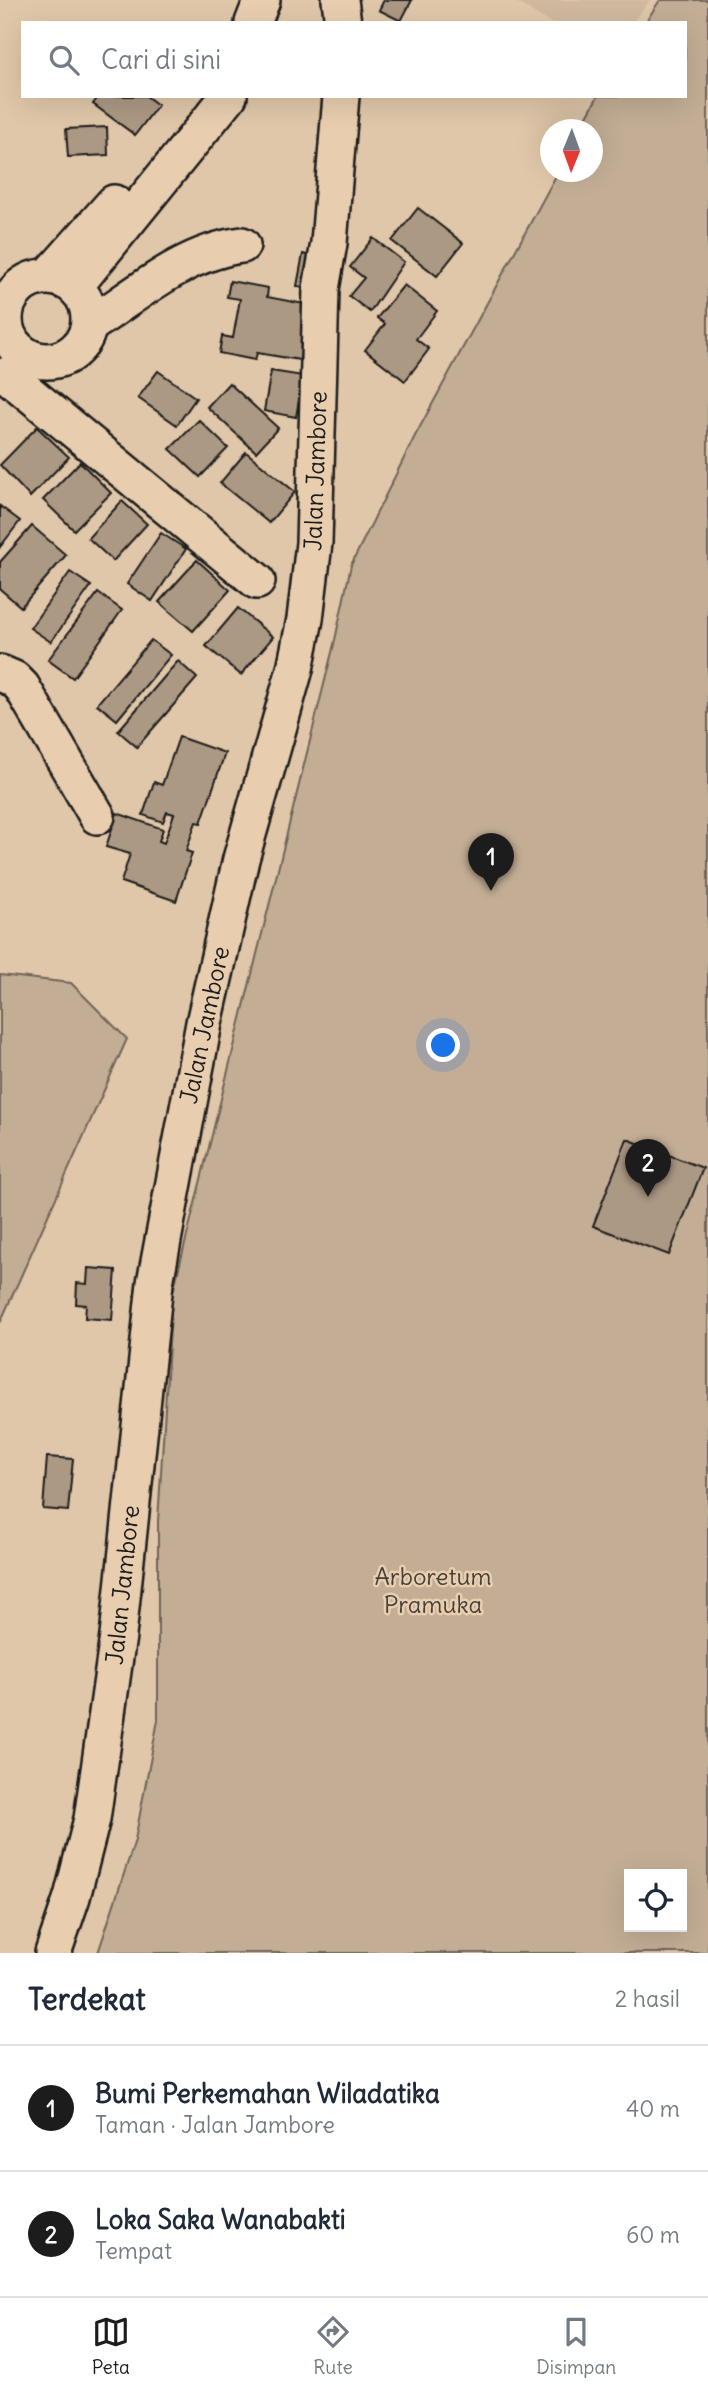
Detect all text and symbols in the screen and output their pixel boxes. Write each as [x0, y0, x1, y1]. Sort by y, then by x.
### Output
search box [21, 21, 687, 98]
icon: search [45, 41, 83, 79]
text: Cari di sini [101, 43, 221, 76]
north arrow [540, 119, 603, 182]
street label: Jalan Jambore [297, 390, 333, 552]
pin: 1 [468, 833, 514, 891]
street label: Jalan Jambore [173, 943, 235, 1106]
your location [426, 1028, 460, 1062]
pin: 2 [625, 1139, 671, 1197]
street label: Jalan Jambore [99, 1504, 145, 1666]
park label: Arboretum Pramuka [374, 1561, 492, 1619]
map controls [624, 1869, 687, 1932]
button: locate [624, 1869, 687, 1932]
text: Terdekat [28, 1980, 146, 2018]
text: 2 hasil [615, 1984, 680, 2013]
text: Bumi Perkemahan Wiladatika [95, 2077, 440, 2110]
text: 1 [46, 2094, 56, 2123]
text: 40 m [626, 2094, 680, 2123]
text: Taman · Jalan Jambore [95, 2110, 335, 2139]
text: Loka Saka Wanabakti [95, 2203, 346, 2236]
text: 2 [45, 2220, 57, 2249]
text: 60 m [626, 2220, 680, 2249]
text: Tempat [95, 2236, 172, 2265]
tab: Peta [92, 2313, 130, 2379]
tab: Rute [313, 2313, 353, 2379]
tab: Disimpan [536, 2313, 616, 2379]

